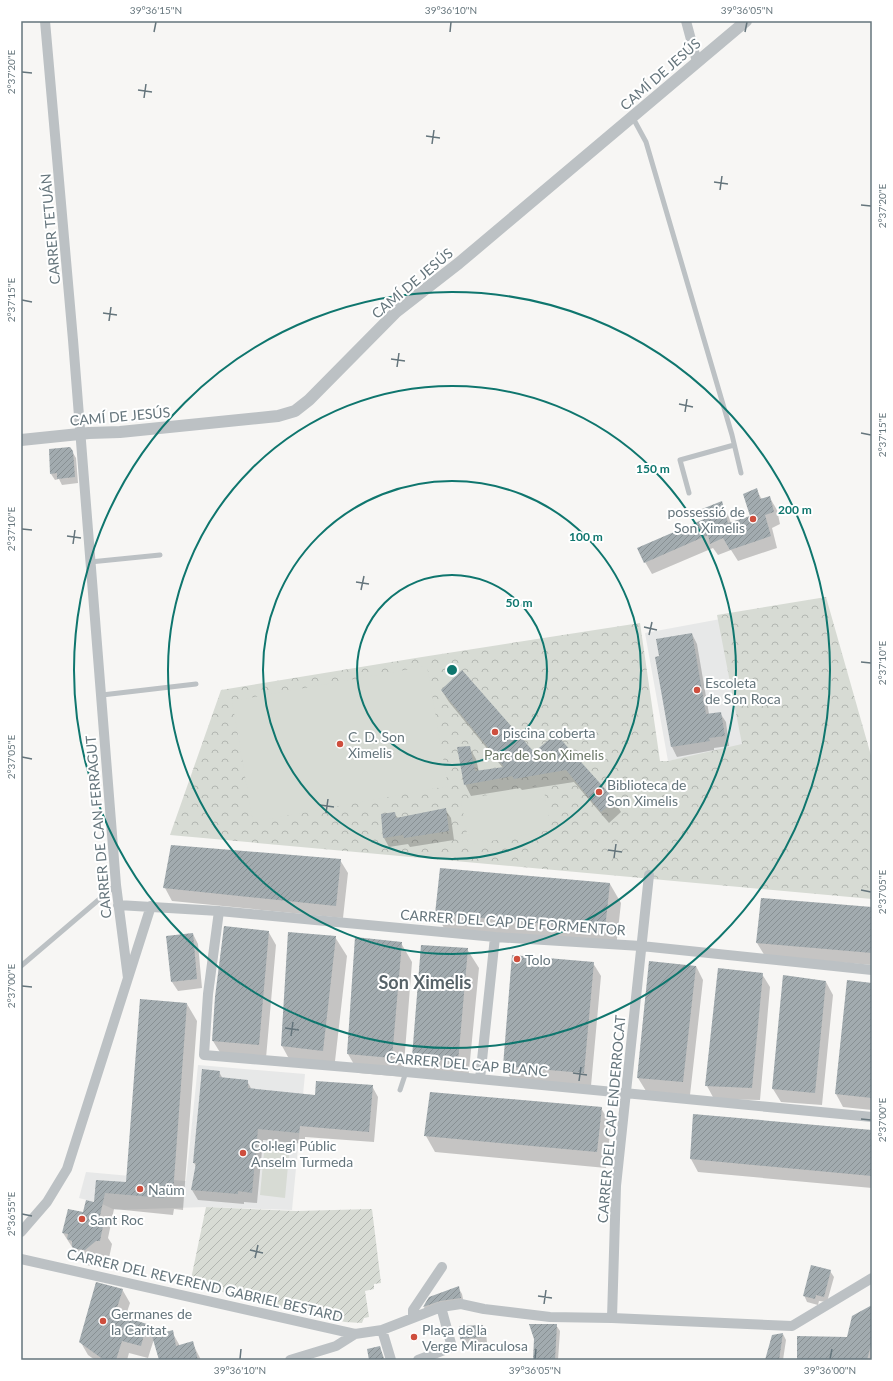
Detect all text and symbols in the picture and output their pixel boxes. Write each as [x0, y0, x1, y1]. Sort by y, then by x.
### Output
text: 39°36'15"N [130, 4, 182, 16]
text: 39°36'10"N [425, 4, 477, 16]
text: 39°36'05"N [721, 4, 773, 16]
street label: CAMÍ DE JESÚS [616, 35, 704, 113]
text: 2°37'20"E [5, 49, 17, 94]
street label: CARRER TETUÁN [37, 173, 63, 285]
text: 2°37'20"E [876, 183, 888, 228]
street label: CAMÍ DE JESÚS [368, 244, 456, 322]
text: 2°37'15"E [5, 277, 17, 322]
street label: CAMÍ DE JESÚS [69, 403, 171, 429]
text: 2°37'15"E [876, 412, 888, 457]
text: 150 m [636, 461, 670, 476]
text: 200 m [778, 502, 812, 517]
place label: possessió de Son Ximelis [667, 503, 745, 536]
text: 2°37'10"E [5, 506, 17, 551]
marker: possessió de Son Ximelis [748, 514, 758, 524]
text: 100 m [569, 529, 603, 544]
text: 50 m [506, 595, 532, 610]
text: 2°37'10"E [876, 640, 888, 685]
centre of rings [445, 663, 459, 677]
place label: Escoleta de Son Roca [705, 674, 781, 707]
marker: Escoleta de Son Roca [692, 685, 702, 695]
place label: piscina coberta [503, 724, 596, 741]
marker: piscina coberta [490, 727, 500, 737]
place label: C. D. Son Ximelis [348, 728, 405, 761]
text: 2°37'05"E [5, 734, 17, 779]
street label: CARRER DE CAN FERRAGUT [81, 734, 114, 919]
marker: C. D. Son Ximelis [335, 739, 345, 749]
park label: Parc de Son Ximelis [484, 746, 604, 763]
place label: Biblioteca de Son Ximelis [607, 776, 686, 809]
marker: Biblioteca de Son Ximelis [594, 787, 604, 797]
text: 2°37'05"E [876, 869, 888, 914]
street label: CARRER DEL CAP DE FORMENTOR [400, 906, 627, 938]
place label: Tolo [525, 951, 551, 968]
marker: Tolo [512, 954, 522, 964]
text: 2°37'00"E [5, 963, 17, 1008]
district label: Son Ximelis [379, 971, 472, 993]
street label: CARRER DEL CAP ENDERROCAT [593, 1014, 629, 1224]
street label: CARRER DEL CAP BLANC [386, 1048, 549, 1080]
text: 2°37'00"E [876, 1097, 888, 1142]
place label: Col·legi Públic Anselm Turmeda [251, 1137, 353, 1170]
marker: Col·legi Públic Anselm Turmeda [238, 1148, 248, 1158]
place label: Naüm [148, 1181, 185, 1198]
marker: Naüm [135, 1184, 145, 1194]
text: 2°36'55"E [5, 1191, 17, 1236]
place label: Sant Roc [90, 1211, 144, 1228]
marker: Sant Roc [77, 1214, 87, 1224]
street label: CARRER DEL REVEREND GABRIEL BESTARD [65, 1245, 345, 1325]
place label: Germanes de la Caritat [111, 1305, 192, 1338]
marker: Germanes de la Caritat [98, 1316, 108, 1326]
place label: Plaça de la Verge Miraculosa [422, 1321, 528, 1354]
marker: Plaça de la Verge Miraculosa [409, 1332, 419, 1342]
text: 39°36'10"N [214, 1364, 266, 1376]
text: 39°36'05"N [509, 1364, 561, 1376]
text: 39°36'00"N [804, 1364, 856, 1376]

